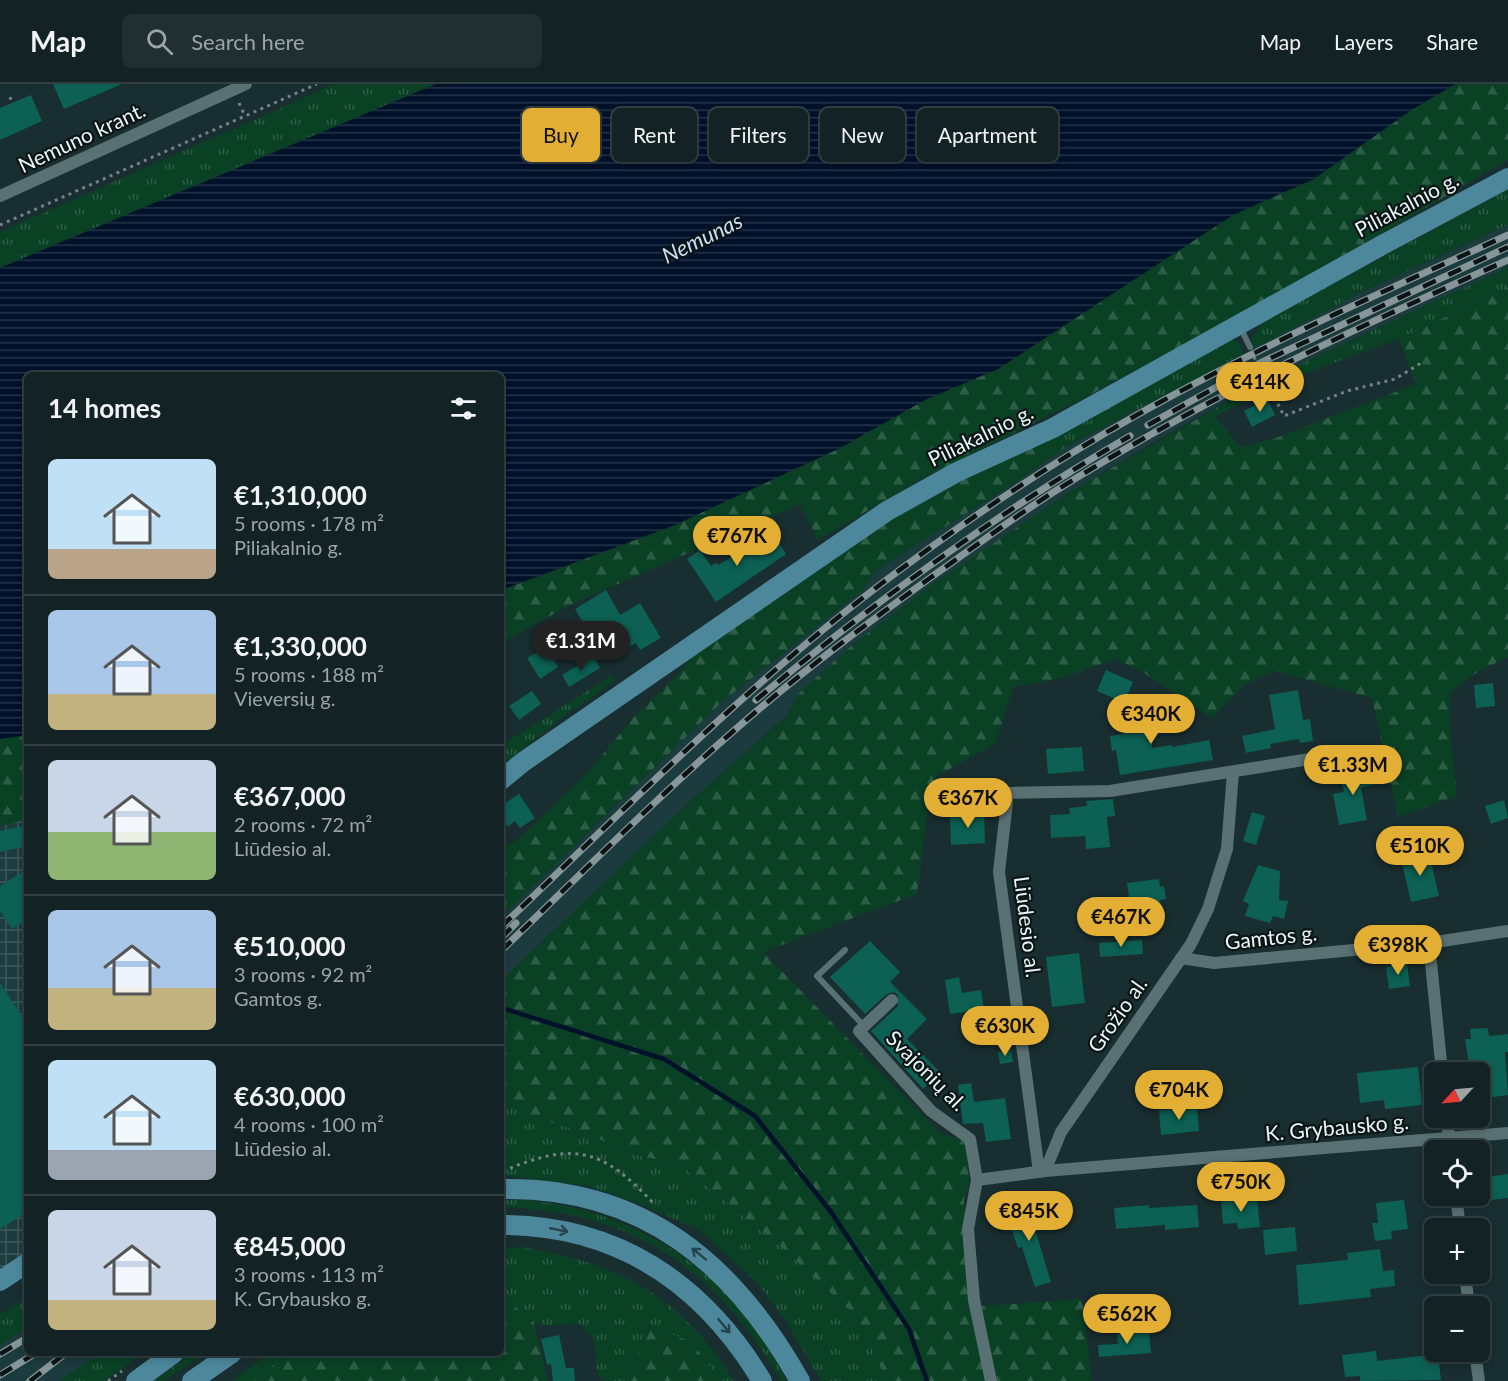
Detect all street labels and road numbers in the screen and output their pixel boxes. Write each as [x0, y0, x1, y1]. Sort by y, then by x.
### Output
street label: Nemuno krant. [14, 96, 149, 177]
street label: Piliakalnio g. [1350, 166, 1462, 241]
street label: Piliakalnio g. [924, 398, 1037, 471]
street label: Liūdesio al. [1010, 875, 1047, 979]
street label: Gamtos g. [1224, 919, 1318, 954]
street label: Grožio al. [1082, 972, 1152, 1057]
street label: Svajonių al. [882, 1025, 972, 1115]
street label: K. Grybausko g. [1264, 1108, 1410, 1145]

